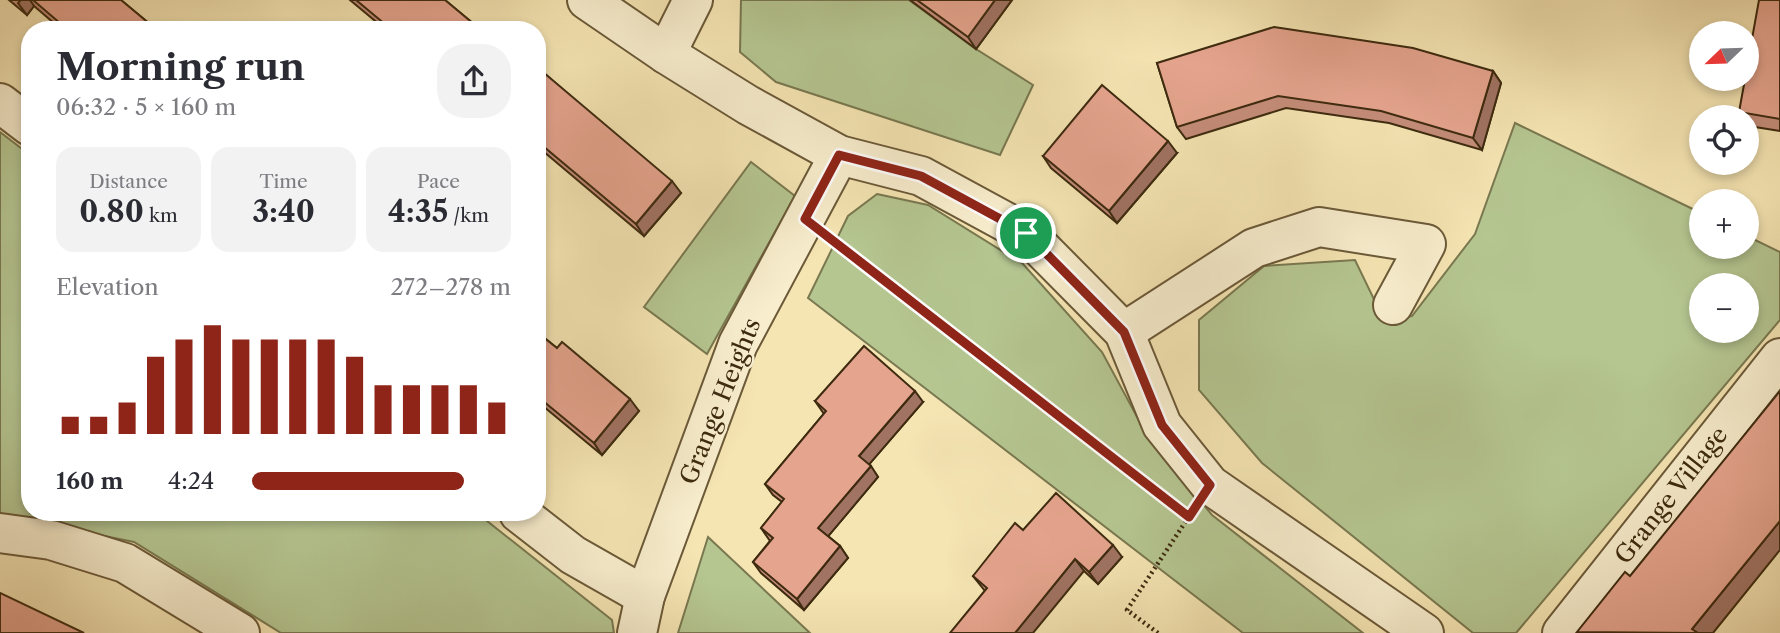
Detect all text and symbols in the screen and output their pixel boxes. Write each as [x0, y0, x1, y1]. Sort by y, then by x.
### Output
north arrow [1689, 21, 1759, 91]
map controls [1689, 21, 1759, 343]
text: Morning run [56, 43, 305, 90]
button: share [437, 44, 511, 118]
text: 06:32 · 5 × 160 m [56, 93, 236, 121]
button: locate [1689, 105, 1759, 175]
text: Distance [89, 170, 168, 193]
text: Time [259, 170, 308, 193]
text: Pace [417, 170, 460, 193]
button: + [1689, 189, 1759, 259]
text: 0.80 [79, 193, 144, 230]
text: 3:40 [252, 193, 315, 230]
text: 4:35 [388, 193, 448, 230]
pin [996, 203, 1056, 263]
text: km [144, 204, 178, 227]
text: /km [448, 204, 489, 227]
icon: arrive [1007, 214, 1045, 252]
text: Elevation [56, 273, 159, 301]
text: 272–278 m [390, 273, 511, 301]
button: − [1689, 273, 1759, 343]
street label: Grange Heights [673, 314, 767, 488]
street label: Grange Village [1608, 421, 1734, 569]
text: 160 m [56, 467, 123, 495]
text: 4:24 [168, 467, 214, 495]

